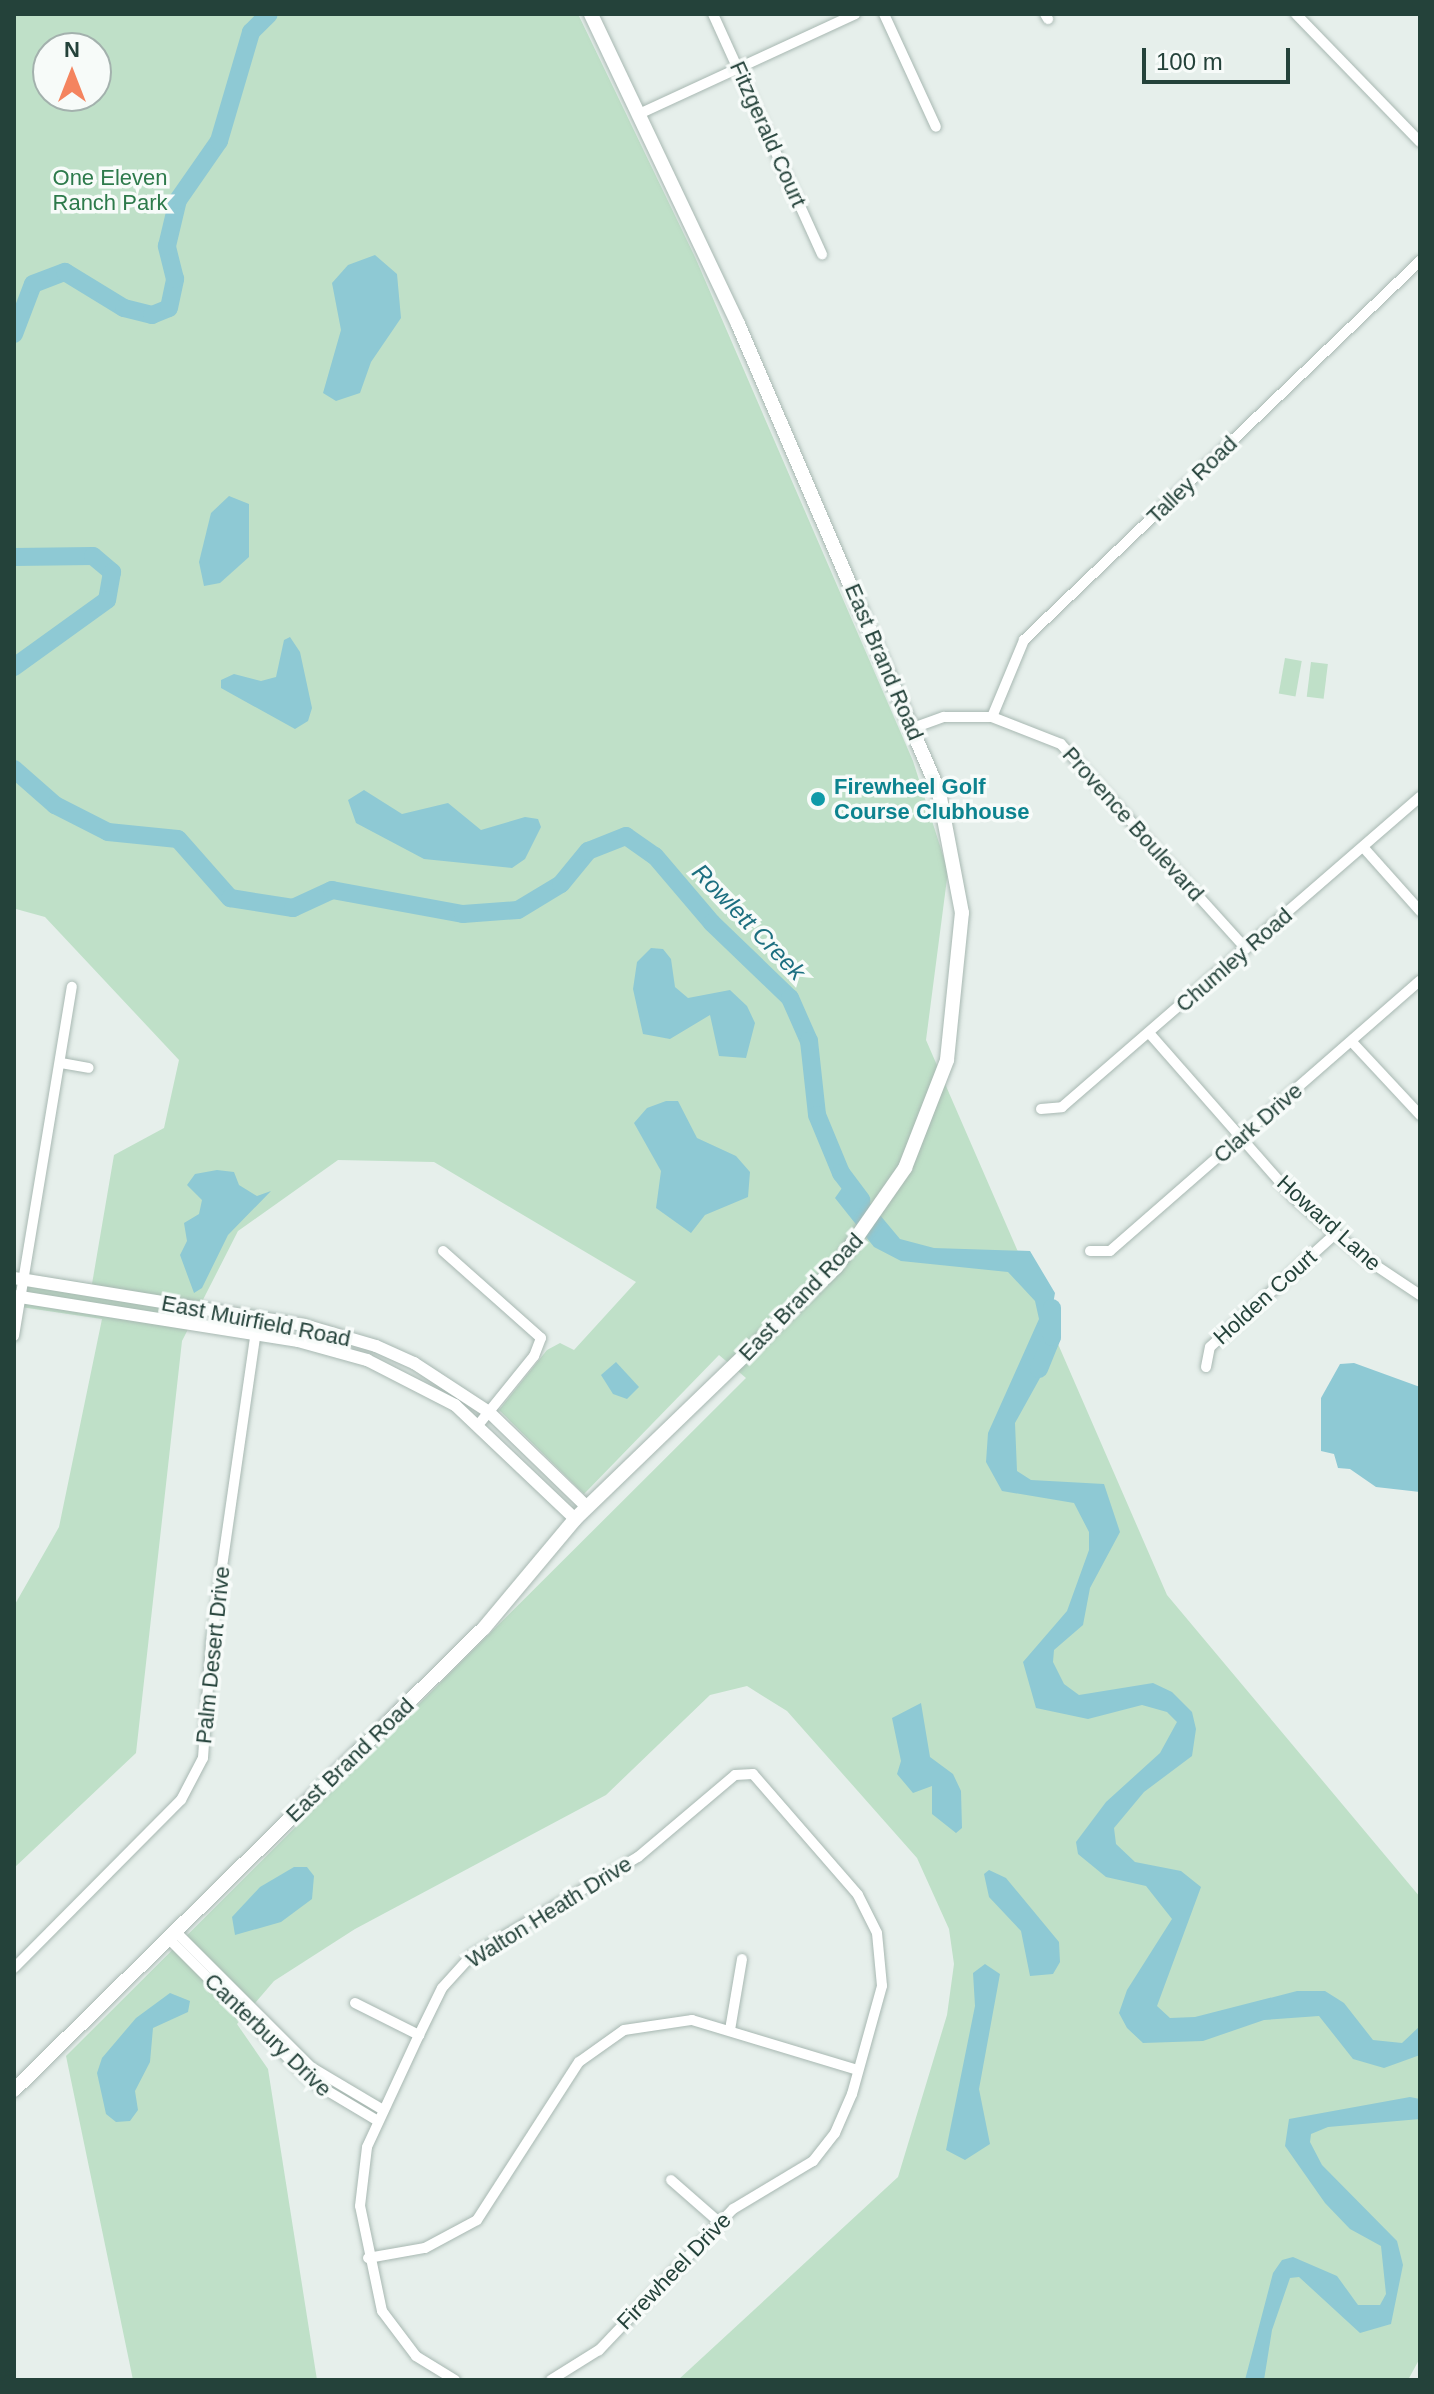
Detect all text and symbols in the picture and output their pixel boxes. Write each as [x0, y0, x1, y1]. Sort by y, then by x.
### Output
north arrow [32, 32, 112, 112]
scale bar [1146, 32, 1294, 82]
text: N [64, 37, 80, 62]
text: 100 m [1156, 48, 1223, 75]
street label: Fitzgerald Court [724, 57, 812, 211]
park label: One Eleven Ranch Park [53, 164, 167, 216]
street label: Talley Road [1141, 431, 1243, 529]
street label: East Brand Road [839, 580, 929, 744]
street label: Provence Boulevard [1057, 742, 1209, 906]
place label: Firewheel Golf Course Clubhouse [834, 773, 1030, 824]
marker: Firewheel Golf Course Clubhouse [809, 790, 827, 808]
water label: Rowlett Creek [686, 858, 812, 986]
street label: Chumley Road [1170, 902, 1298, 1018]
street label: Clark Drive [1208, 1077, 1308, 1169]
street label: Howard Lane [1272, 1169, 1386, 1277]
street label: East Brand Road [733, 1228, 869, 1366]
street label: Holden Court [1208, 1244, 1322, 1350]
street label: East Muirfield Road [159, 1290, 353, 1352]
street label: Palm Desert Drive [191, 1565, 235, 1745]
street label: East Brand Road [281, 1692, 419, 1828]
street label: Walton Heath Drive [461, 1850, 637, 1974]
street label: Canterbury Drive [199, 1968, 337, 2102]
street label: Firewheel Drive [611, 2207, 737, 2335]

